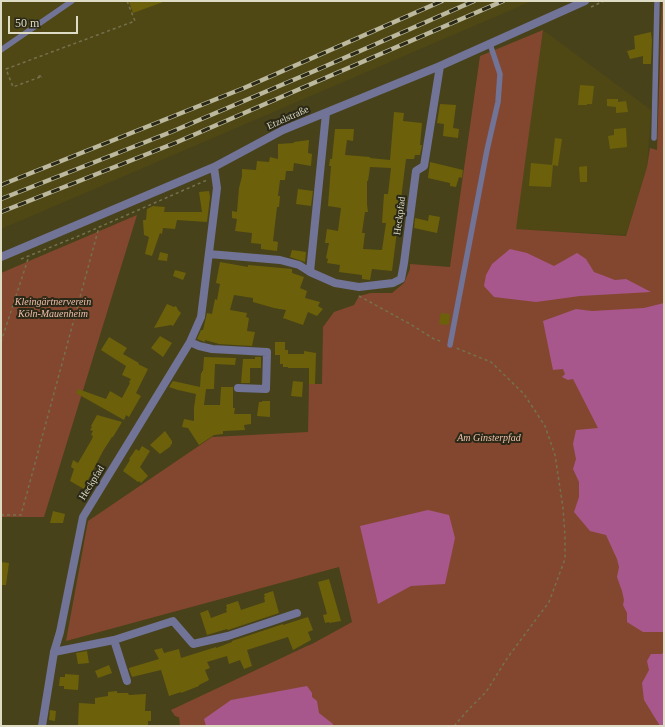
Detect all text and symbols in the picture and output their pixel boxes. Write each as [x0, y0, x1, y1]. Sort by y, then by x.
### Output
scale bar [10, 8, 80, 34]
text: 50 m [15, 16, 39, 30]
street label: Etzelstraße [265, 103, 311, 133]
street label: Heckpfad [391, 196, 409, 236]
park label: Kleingärtnerverein Köln-Mauenheim [15, 296, 91, 320]
park label: Am Ginsterpfad [457, 432, 521, 444]
street label: Heckpfad [77, 463, 107, 503]

